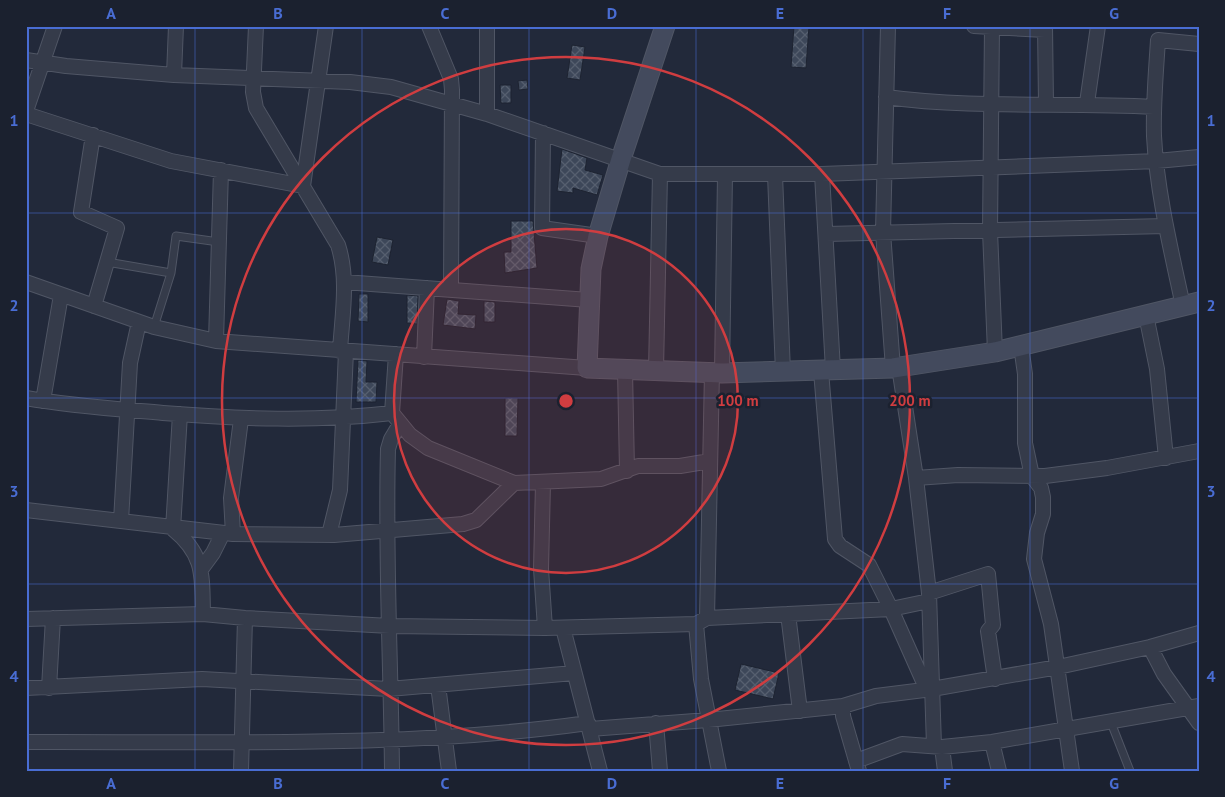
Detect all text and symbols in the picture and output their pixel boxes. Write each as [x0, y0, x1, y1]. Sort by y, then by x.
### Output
text: A [106, 3, 116, 23]
text: B [273, 3, 283, 23]
text: C [441, 3, 450, 23]
text: D [607, 3, 617, 23]
text: E [776, 3, 784, 23]
text: F [943, 3, 951, 23]
text: G [1109, 3, 1119, 23]
text: 1 [9, 110, 19, 130]
text: 1 [1206, 110, 1216, 130]
text: 2 [9, 295, 19, 315]
text: 2 [1206, 295, 1216, 315]
text: 100 m [717, 391, 759, 410]
text: 200 m [889, 391, 931, 410]
centre of rings [557, 392, 575, 410]
text: 3 [9, 481, 19, 501]
text: 3 [1206, 481, 1216, 501]
text: 4 [9, 666, 19, 686]
text: 4 [1206, 666, 1216, 686]
text: A [106, 773, 116, 793]
text: B [273, 773, 283, 793]
text: C [441, 773, 450, 793]
text: D [607, 773, 617, 793]
text: E [776, 773, 784, 793]
text: F [943, 773, 951, 793]
text: G [1109, 773, 1119, 793]

